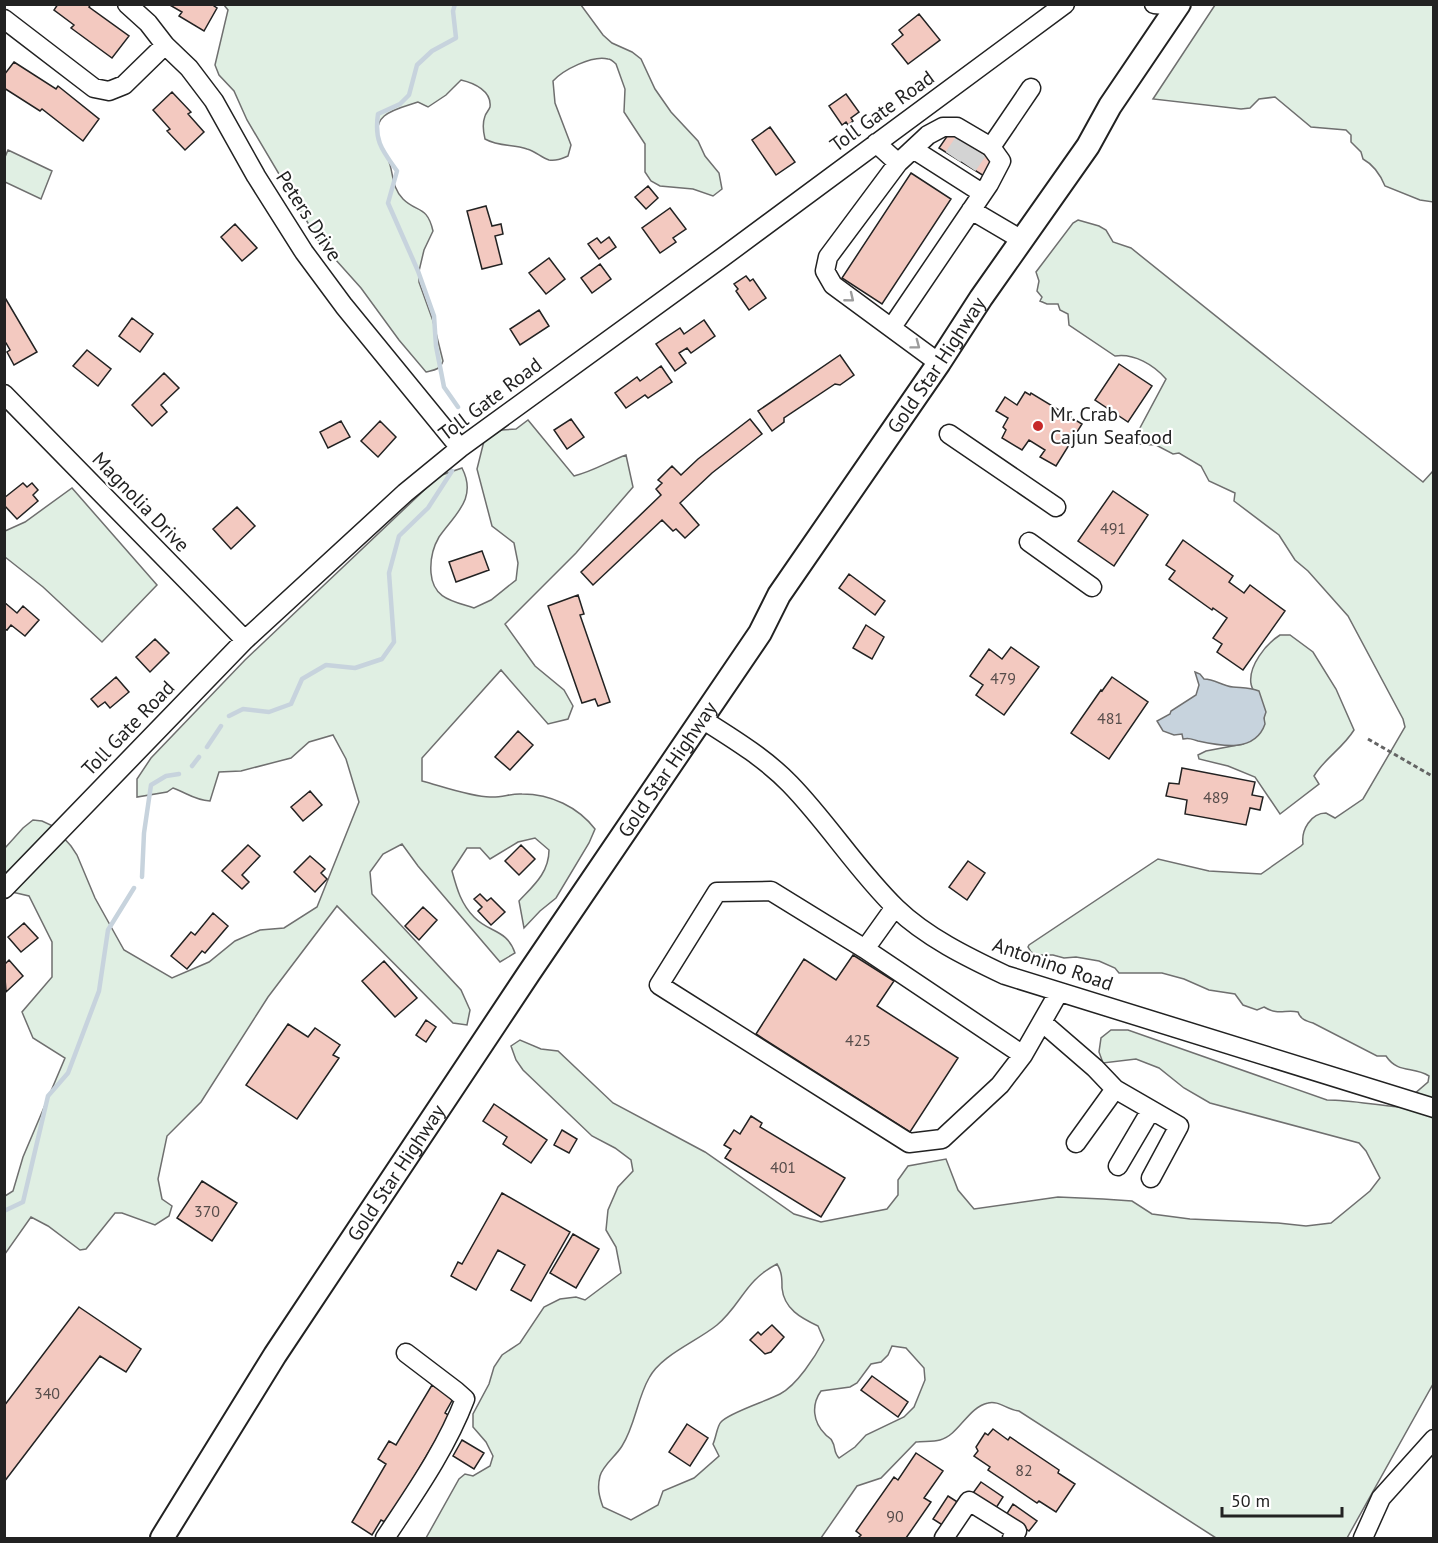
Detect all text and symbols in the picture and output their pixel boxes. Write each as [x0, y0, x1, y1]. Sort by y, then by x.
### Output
street label: Toll Gate Road [825, 64, 939, 158]
street label: Peters Drive [270, 166, 348, 266]
one-way arrow [843, 291, 854, 302]
street label: Gold Star Highway [881, 291, 992, 438]
one-way arrow [909, 338, 920, 349]
street label: Toll Gate Road [433, 352, 547, 446]
place label: Mr. Crab Cajun Seafood [1050, 401, 1172, 450]
marker: Mr. Crab Cajun Seafood [1031, 419, 1045, 433]
street label: Magnolia Drive [87, 446, 195, 558]
house number: 491 [1100, 518, 1126, 538]
house number: 479 [990, 668, 1016, 688]
street label: Toll Gate Road [76, 675, 180, 781]
street label: Gold Star Highway [612, 696, 723, 842]
house number: 481 [1097, 708, 1123, 728]
house number: 489 [1203, 787, 1229, 807]
street label: Antonino Road [989, 931, 1117, 997]
house number: 425 [845, 1030, 871, 1050]
street label: Gold Star Highway [341, 1099, 451, 1246]
house number: 401 [770, 1157, 796, 1177]
house number: 370 [194, 1201, 220, 1221]
house number: 340 [34, 1383, 60, 1403]
house number: 82 [1015, 1460, 1033, 1480]
scale bar [1222, 1480, 1342, 1518]
text: 50 m [1231, 1489, 1270, 1512]
house number: 90 [886, 1506, 904, 1526]

